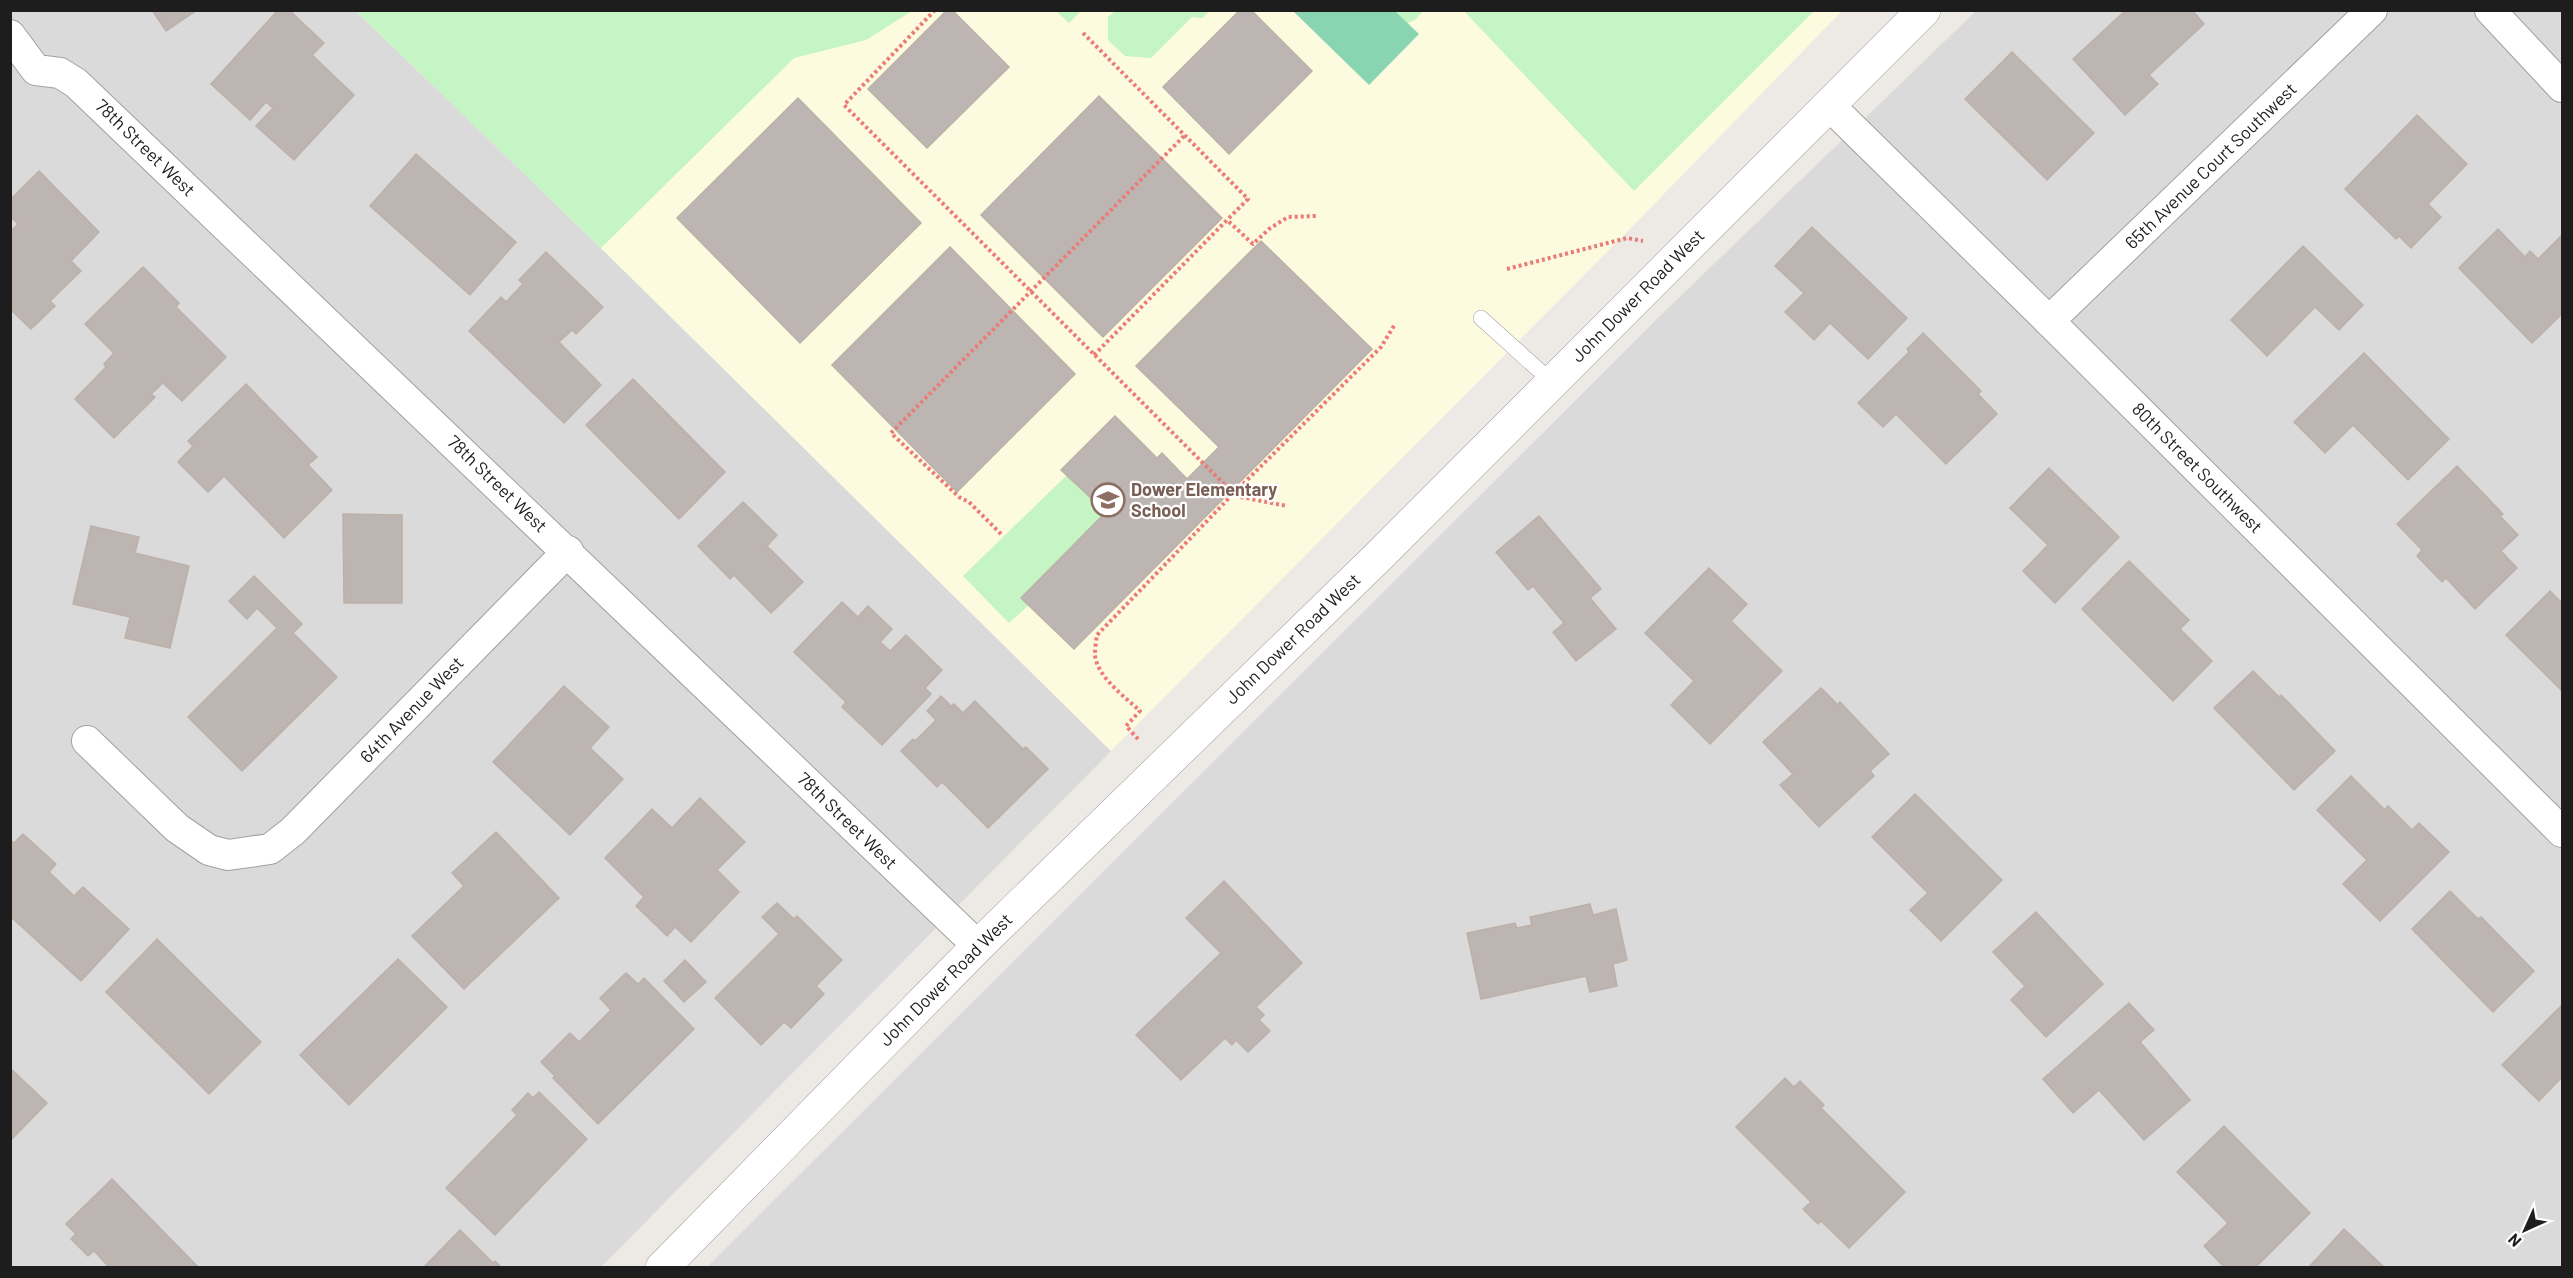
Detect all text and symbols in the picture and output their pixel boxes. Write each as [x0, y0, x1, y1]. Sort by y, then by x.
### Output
street label: 65th Avenue Court Southwest [2120, 78, 2301, 253]
street label: 78th Street West [91, 94, 200, 200]
street label: John Dower Road West [1566, 224, 1708, 366]
street label: 80th Street Southwest [2128, 397, 2268, 537]
street label: 78th Street West [443, 430, 552, 536]
place label: Dower Elementary School [1131, 478, 1277, 521]
school or university icon: Dower Elementary School [1090, 482, 1126, 518]
street label: John Dower Road West [1220, 568, 1364, 708]
street label: 64th Avenue West [355, 652, 468, 767]
street label: 78th Street West [793, 767, 902, 873]
street label: John Dower Road West [874, 908, 1016, 1050]
north arrow [2495, 1200, 2555, 1260]
text: N [2504, 1230, 2525, 1251]

